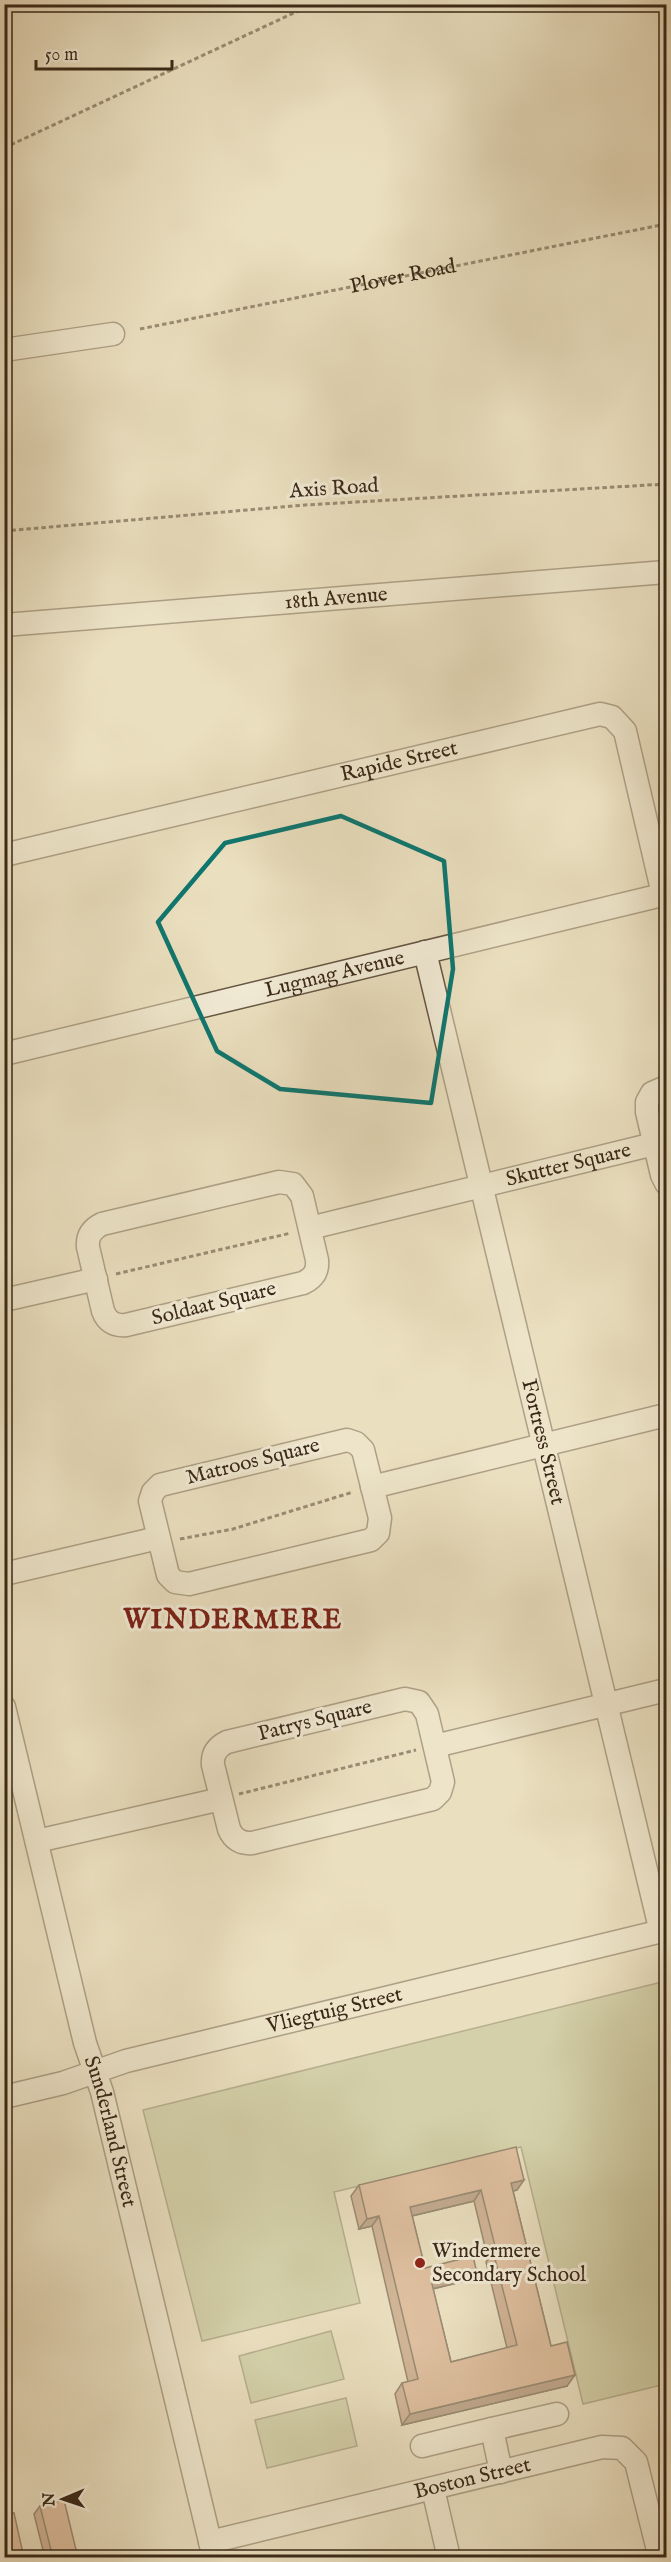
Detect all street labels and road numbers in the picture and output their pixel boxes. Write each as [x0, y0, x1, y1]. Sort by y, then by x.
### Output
street label: Plover Road [347, 253, 459, 300]
street label: Axis Road [287, 472, 380, 506]
street label: 18th Avenue [283, 581, 389, 616]
street label: Rapide Street [338, 735, 460, 788]
street label: Lugmag Avenue [262, 944, 407, 1004]
street label: Skutter Square [503, 1137, 634, 1193]
street label: Soldaat Square [149, 1275, 279, 1332]
street label: Fortress Street [515, 1376, 571, 1508]
street label: Matroos Square [183, 1432, 323, 1492]
street label: Patrys Square [255, 1694, 375, 1748]
street label: Vliegtuig Street [263, 1981, 405, 2040]
street label: Sunderland Street [77, 2052, 143, 2210]
street label: Boston Street [411, 2451, 533, 2506]

